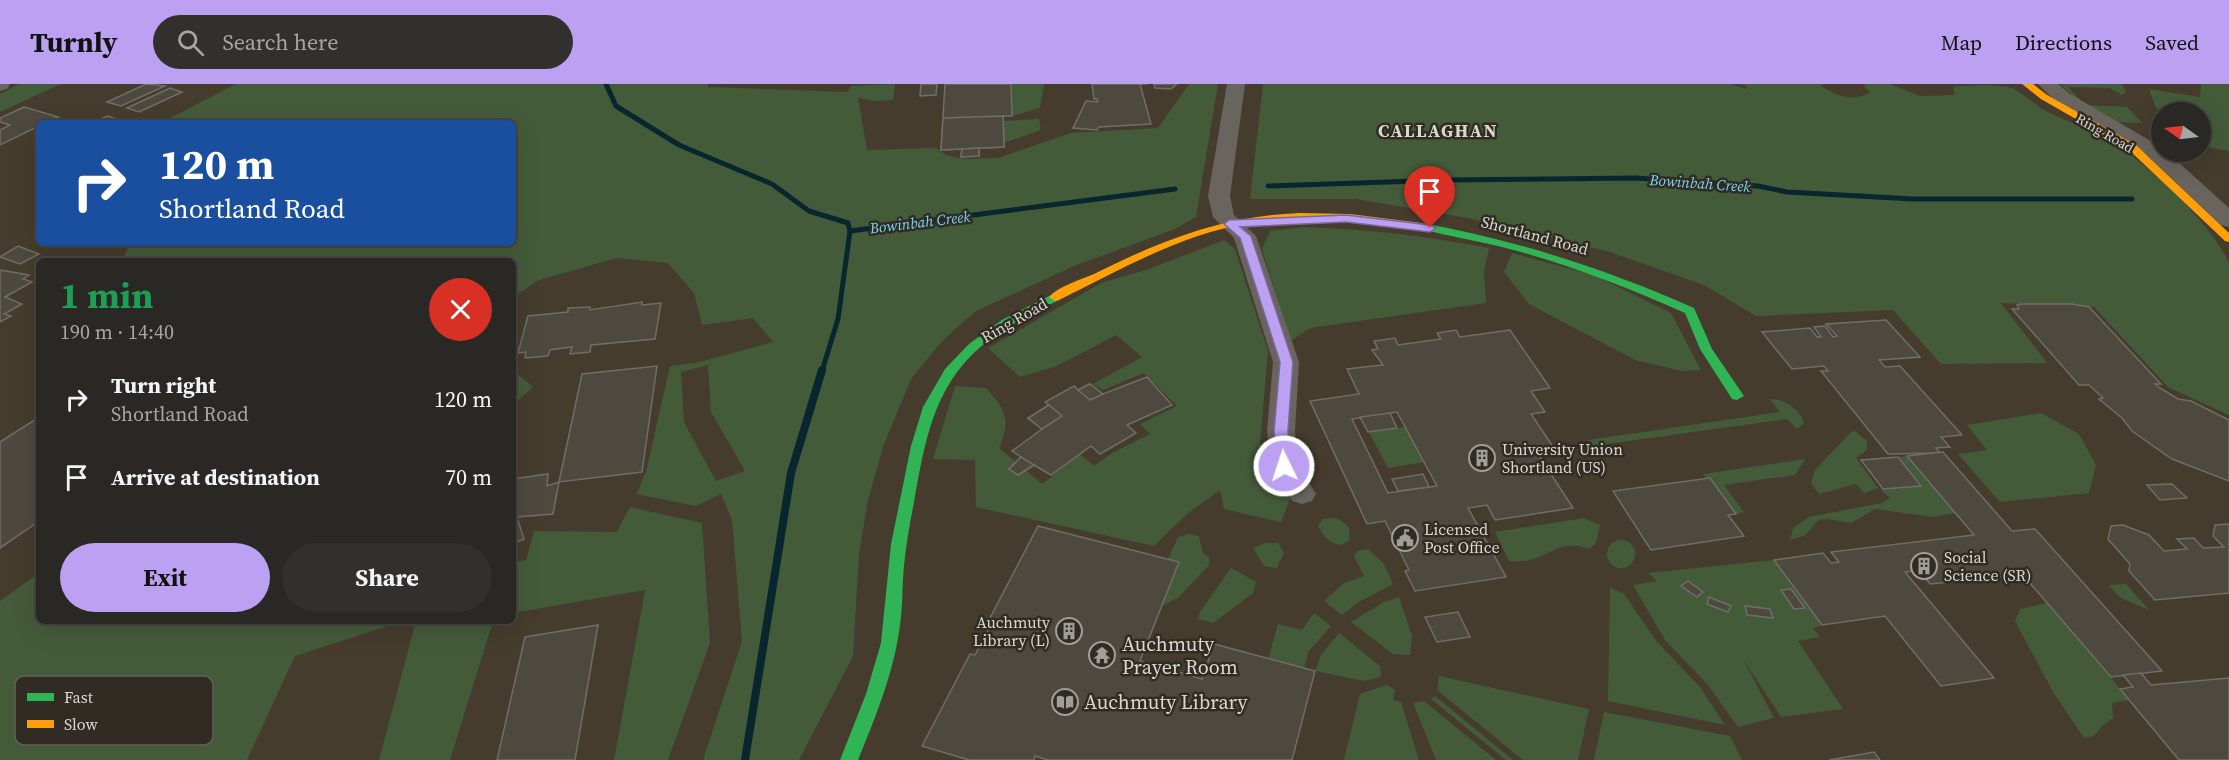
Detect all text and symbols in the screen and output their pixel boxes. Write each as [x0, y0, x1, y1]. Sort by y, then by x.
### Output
search box [153, 15, 573, 69]
text: Turnly [30, 23, 117, 61]
icon: search [174, 26, 207, 59]
text: Search here [222, 27, 338, 57]
text: Map [1941, 28, 1982, 57]
text: Directions [2015, 28, 2112, 57]
text: Saved [2145, 28, 2199, 57]
north arrow [2151, 102, 2211, 162]
map controls [2151, 102, 2211, 162]
street label: Ring Road [2072, 108, 2138, 158]
district label: CALLAGHAN [1378, 118, 1498, 143]
text: 120 m [159, 135, 274, 193]
icon: right [60, 144, 138, 222]
pin [1404, 166, 1455, 228]
water label: Bowinbah Creek [1648, 169, 1752, 197]
icon: arrive [1413, 175, 1446, 208]
text: Shortland Road [159, 190, 345, 227]
water label: Bowinbah Creek [868, 205, 972, 239]
street label: Shortland Road [1479, 210, 1591, 260]
text: 1 min [60, 271, 153, 320]
button: close [429, 278, 492, 341]
street label: Ring Road [977, 292, 1051, 348]
text: 190 m · 14:40 [60, 318, 174, 346]
text: Turn right [111, 370, 216, 400]
icon: right [60, 383, 93, 416]
text: 120 m [434, 384, 492, 414]
text: Shortland Road [111, 400, 249, 428]
position arrow [1252, 434, 1316, 498]
place label: University Union Shortland (US) [1502, 438, 1623, 478]
building icon: University Union Shortland (US) [1467, 443, 1497, 473]
icon: arrive [60, 461, 93, 494]
text: Arrive at destination [111, 462, 320, 492]
text: 70 m [445, 462, 492, 492]
place label: Licensed Post Office [1424, 518, 1500, 558]
public building icon: Licensed Post Office [1390, 523, 1420, 553]
button: Exit [60, 543, 270, 612]
button: Share [282, 543, 492, 612]
place label: Social Science (SR) [1944, 546, 2031, 586]
building icon: Social Science (SR) [1909, 551, 1939, 581]
place label: Auchmuty Library (L) [973, 611, 1051, 651]
building icon: Auchmuty Library (L) [1054, 616, 1084, 646]
place label: Auchmuty Prayer Room [1122, 630, 1238, 681]
temple icon: Auchmuty Prayer Room [1087, 640, 1117, 670]
legend [15, 676, 213, 745]
text: Fast [64, 686, 94, 708]
library icon: Auchmuty Library [1050, 687, 1080, 717]
place label: Auchmuty Library [1084, 688, 1248, 716]
text: Slow [64, 713, 99, 735]

